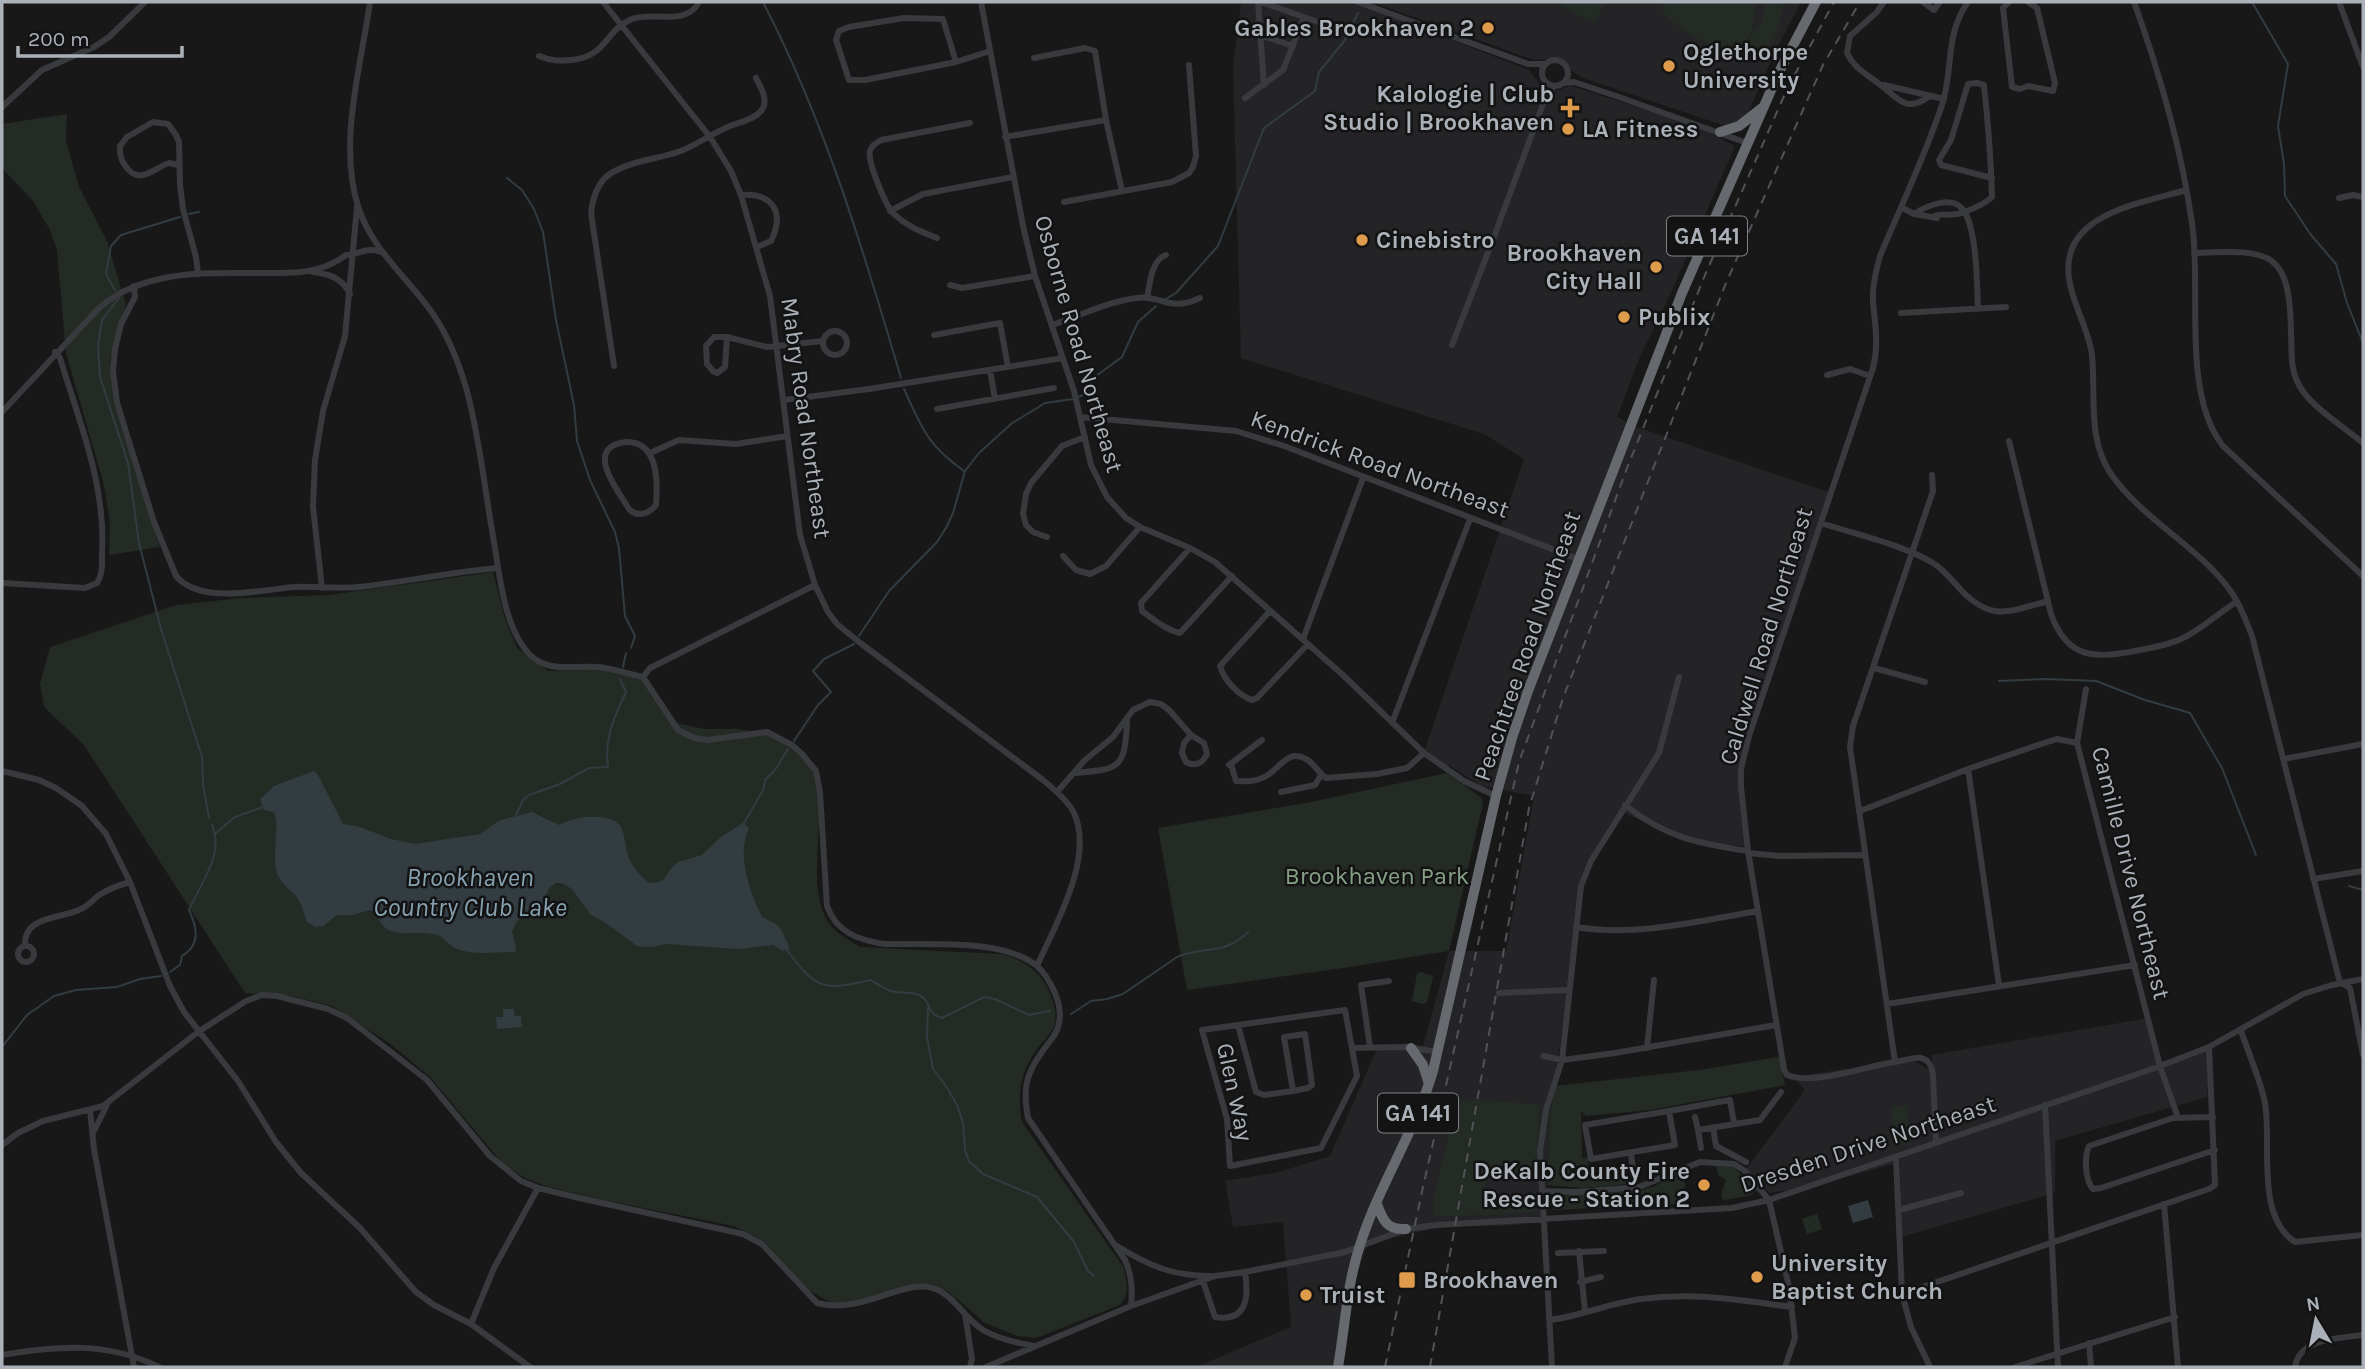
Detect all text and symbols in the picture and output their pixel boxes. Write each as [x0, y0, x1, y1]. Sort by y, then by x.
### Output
scale bar [18, 14, 182, 58]
place label: Gables Brookhaven 2 [1234, 14, 1474, 42]
marker: Gables Brookhaven 2 [1480, 20, 1496, 36]
text: 200 m [28, 27, 90, 51]
place label: Oglethorpe University [1683, 38, 1808, 94]
marker: Oglethorpe University [1661, 58, 1677, 74]
place label: Kalologie | Club Studio | Brookhaven [1323, 80, 1554, 136]
marker: Kalologie | Club Studio | Brookhaven [1560, 98, 1580, 118]
place label: LA Fitness [1582, 115, 1698, 143]
marker: LA Fitness [1560, 121, 1576, 137]
street label: Osborne Road Northeast [1029, 212, 1129, 476]
road number: GA 141 [1667, 216, 1747, 256]
place label: Cinebistro [1376, 226, 1495, 254]
marker: Cinebistro [1354, 232, 1370, 248]
place label: Brookhaven City Hall [1507, 239, 1642, 295]
marker: Brookhaven City Hall [1648, 259, 1664, 275]
street label: Mabry Road Northeast [775, 296, 837, 540]
place label: Publix [1638, 303, 1710, 331]
marker: Publix [1616, 309, 1632, 325]
street label: Kendrick Road Northeast [1247, 404, 1513, 524]
street label: Caldwell Road Northeast [1713, 504, 1819, 768]
street label: Peachtree Road Northeast [1468, 507, 1586, 785]
street label: Camille Drive Northeast [2086, 744, 2176, 1002]
water label: Brookhaven Country Club Lake [373, 862, 567, 923]
park label: Brookhaven Park [1285, 862, 1469, 890]
street label: Glen Way [1211, 1040, 1259, 1144]
street label: Dresden Drive Northeast [1737, 1089, 1999, 1199]
road number: GA 141 [1378, 1094, 1458, 1132]
place label: DeKalb County Fire Rescue - Station 2 [1473, 1157, 1690, 1213]
marker: DeKalb County Fire Rescue - Station 2 [1696, 1177, 1712, 1193]
place label: University Baptist Church [1771, 1249, 1943, 1305]
place label: Brookhaven [1423, 1266, 1558, 1294]
marker: University Baptist Church [1749, 1269, 1765, 1285]
marker: Brookhaven [1397, 1270, 1417, 1290]
place label: Truist [1320, 1281, 1385, 1309]
north arrow [2281, 1285, 2351, 1355]
marker: Truist [1298, 1287, 1314, 1303]
text: N [2305, 1292, 2322, 1316]

